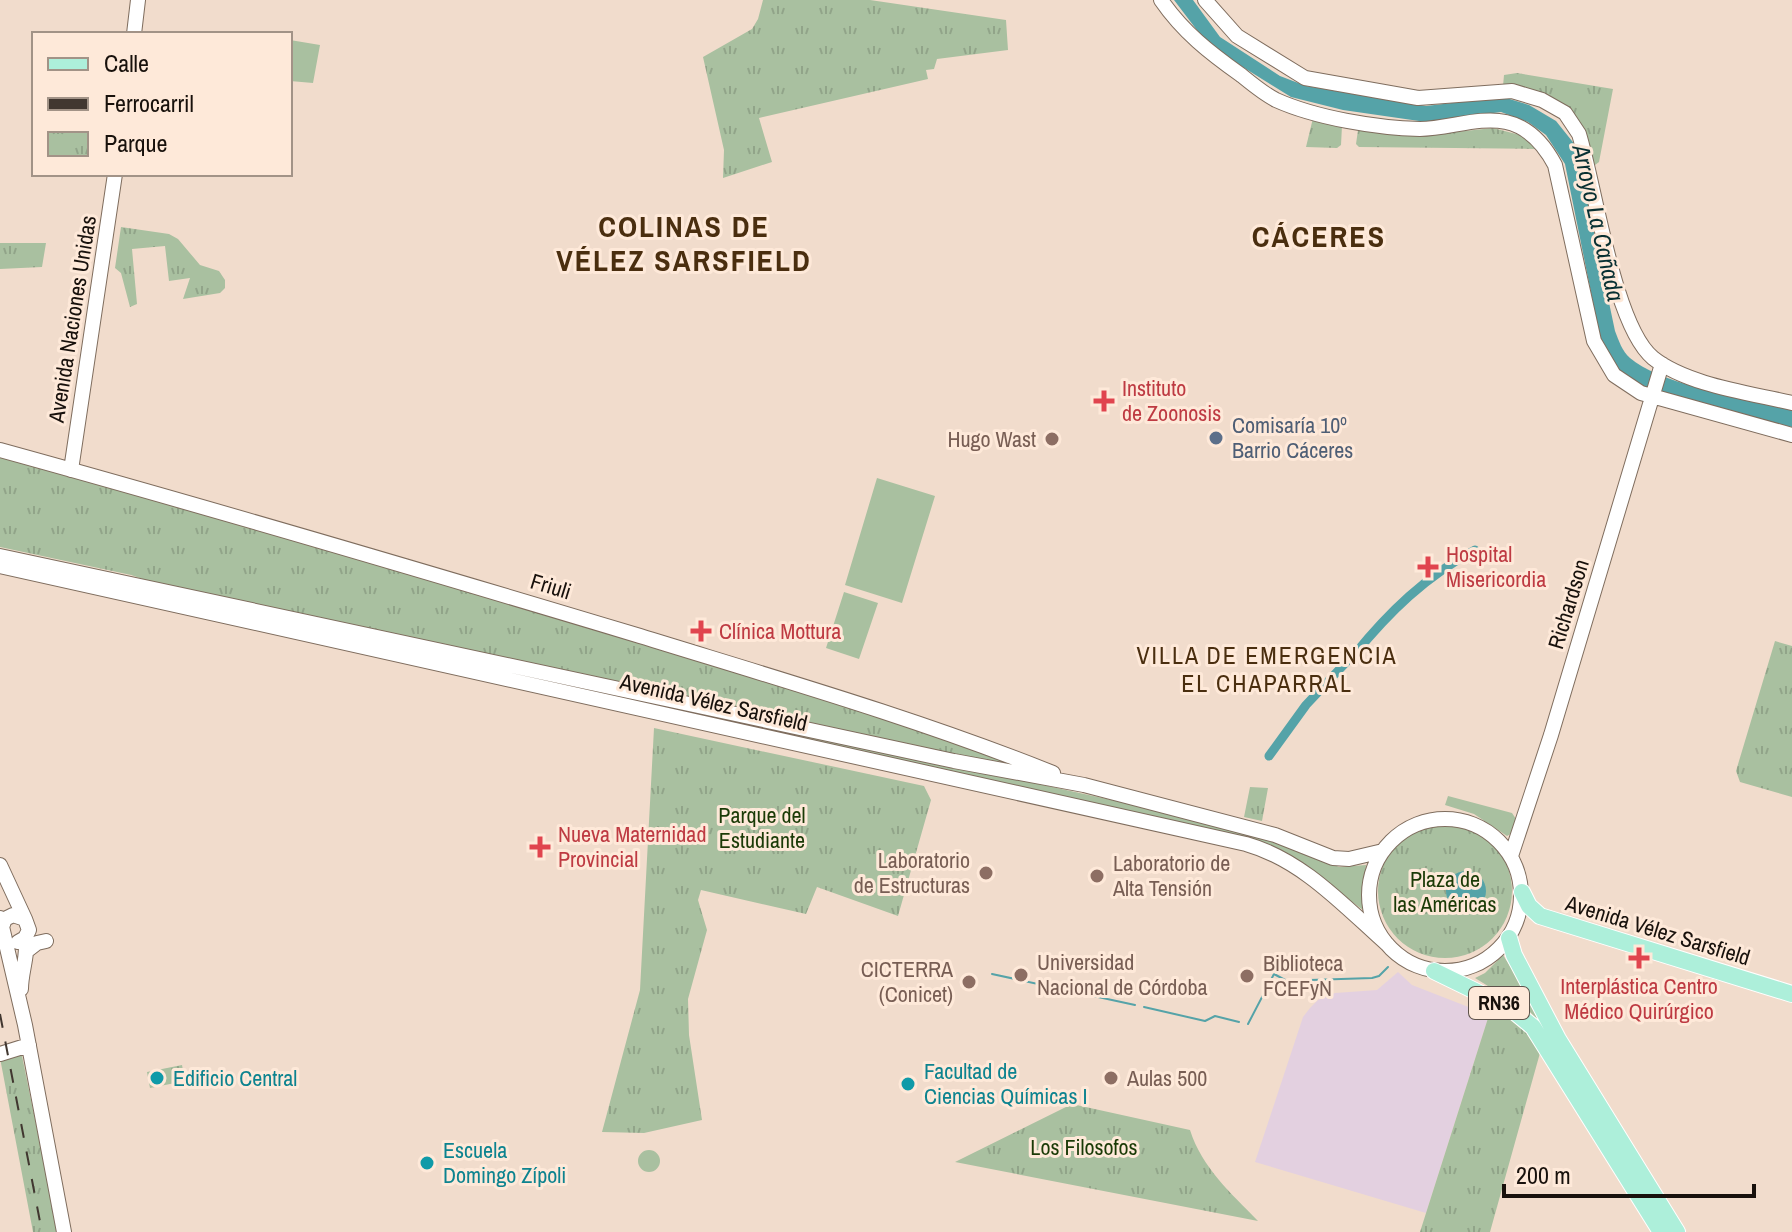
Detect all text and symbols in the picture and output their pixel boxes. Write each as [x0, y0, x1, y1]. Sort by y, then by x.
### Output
legend [32, 32, 292, 176]
text: Calle [104, 47, 149, 79]
text: Ferrocarril [104, 87, 194, 119]
text: Parque [104, 127, 167, 159]
water label: Arroyo La Cañada [1565, 140, 1633, 304]
district label: COLINAS DE VÉLEZ SARSFIELD [556, 206, 812, 280]
street label: Avenida Naciones Unidas [41, 213, 103, 426]
district label: CÁCERES [1252, 216, 1386, 256]
place label: Instituto de Zoonosis [1122, 373, 1221, 428]
marker: Instituto de Zoonosis [1093, 390, 1115, 412]
place label: Comisaría 10º Barrio Cáceres [1232, 410, 1353, 465]
place label: Hugo Wast [947, 424, 1036, 454]
marker: Comisaría 10º Barrio Cáceres [1207, 429, 1225, 447]
marker: Hugo Wast [1043, 430, 1061, 448]
place label: Hospital Misericordia [1446, 539, 1546, 594]
marker: Hospital Misericordia [1417, 556, 1439, 578]
street label: Richardson [1540, 556, 1596, 652]
street label: Friuli [527, 566, 575, 606]
place label: Clínica Mottura [719, 616, 841, 646]
marker: Clínica Mottura [690, 620, 712, 642]
district label: VILLA DE EMERGENCIA EL CHAPARRAL [1136, 639, 1398, 699]
street label: Avenida Vélez Sarsfield [616, 666, 811, 738]
park label: Parque del Estudiante [718, 800, 806, 855]
place label: Nueva Maternidad Provincial [558, 819, 706, 874]
marker: Nueva Maternidad Provincial [529, 836, 551, 858]
place label: Laboratorio de Estructuras [854, 845, 970, 900]
place label: Laboratorio de Alta Tensión [1112, 848, 1230, 903]
marker: Laboratorio de Estructuras [977, 864, 995, 882]
park label: Plaza de las Américas [1393, 864, 1497, 919]
marker: Laboratorio de Alta Tensión [1088, 867, 1106, 885]
street label: Avenida Vélez Sarsfield [1561, 887, 1754, 972]
place label: Universidad Nacional de Córdoba [1037, 947, 1207, 1002]
marker: Interplástica Centro Médico Quirúrgico [1628, 947, 1650, 969]
place label: Biblioteca FCEFyN [1263, 948, 1343, 1003]
place label: CICTERRA (Conicet) [861, 954, 954, 1009]
marker: Universidad Nacional de Córdoba [1012, 966, 1030, 984]
marker: Biblioteca FCEFyN [1238, 967, 1256, 985]
place label: Interplástica Centro Médico Quirúrgico [1560, 971, 1718, 1026]
marker: CICTERRA (Conicet) [960, 973, 978, 991]
road number: RN36 [1469, 987, 1529, 1019]
place label: Facultad de Ciencias Químicas I [924, 1056, 1087, 1111]
place label: Edificio Central [173, 1063, 297, 1093]
place label: Aulas 500 [1126, 1063, 1207, 1093]
marker: Edificio Central [148, 1069, 166, 1087]
marker: Aulas 500 [1102, 1069, 1120, 1087]
marker: Facultad de Ciencias Químicas I [899, 1075, 917, 1093]
park label: Los Filosofos [1030, 1132, 1138, 1162]
place label: Escuela Domingo Zípoli [443, 1135, 566, 1190]
scale bar [1504, 1148, 1754, 1198]
marker: Escuela Domingo Zípoli [418, 1154, 436, 1172]
text: 200 m [1516, 1159, 1571, 1191]

